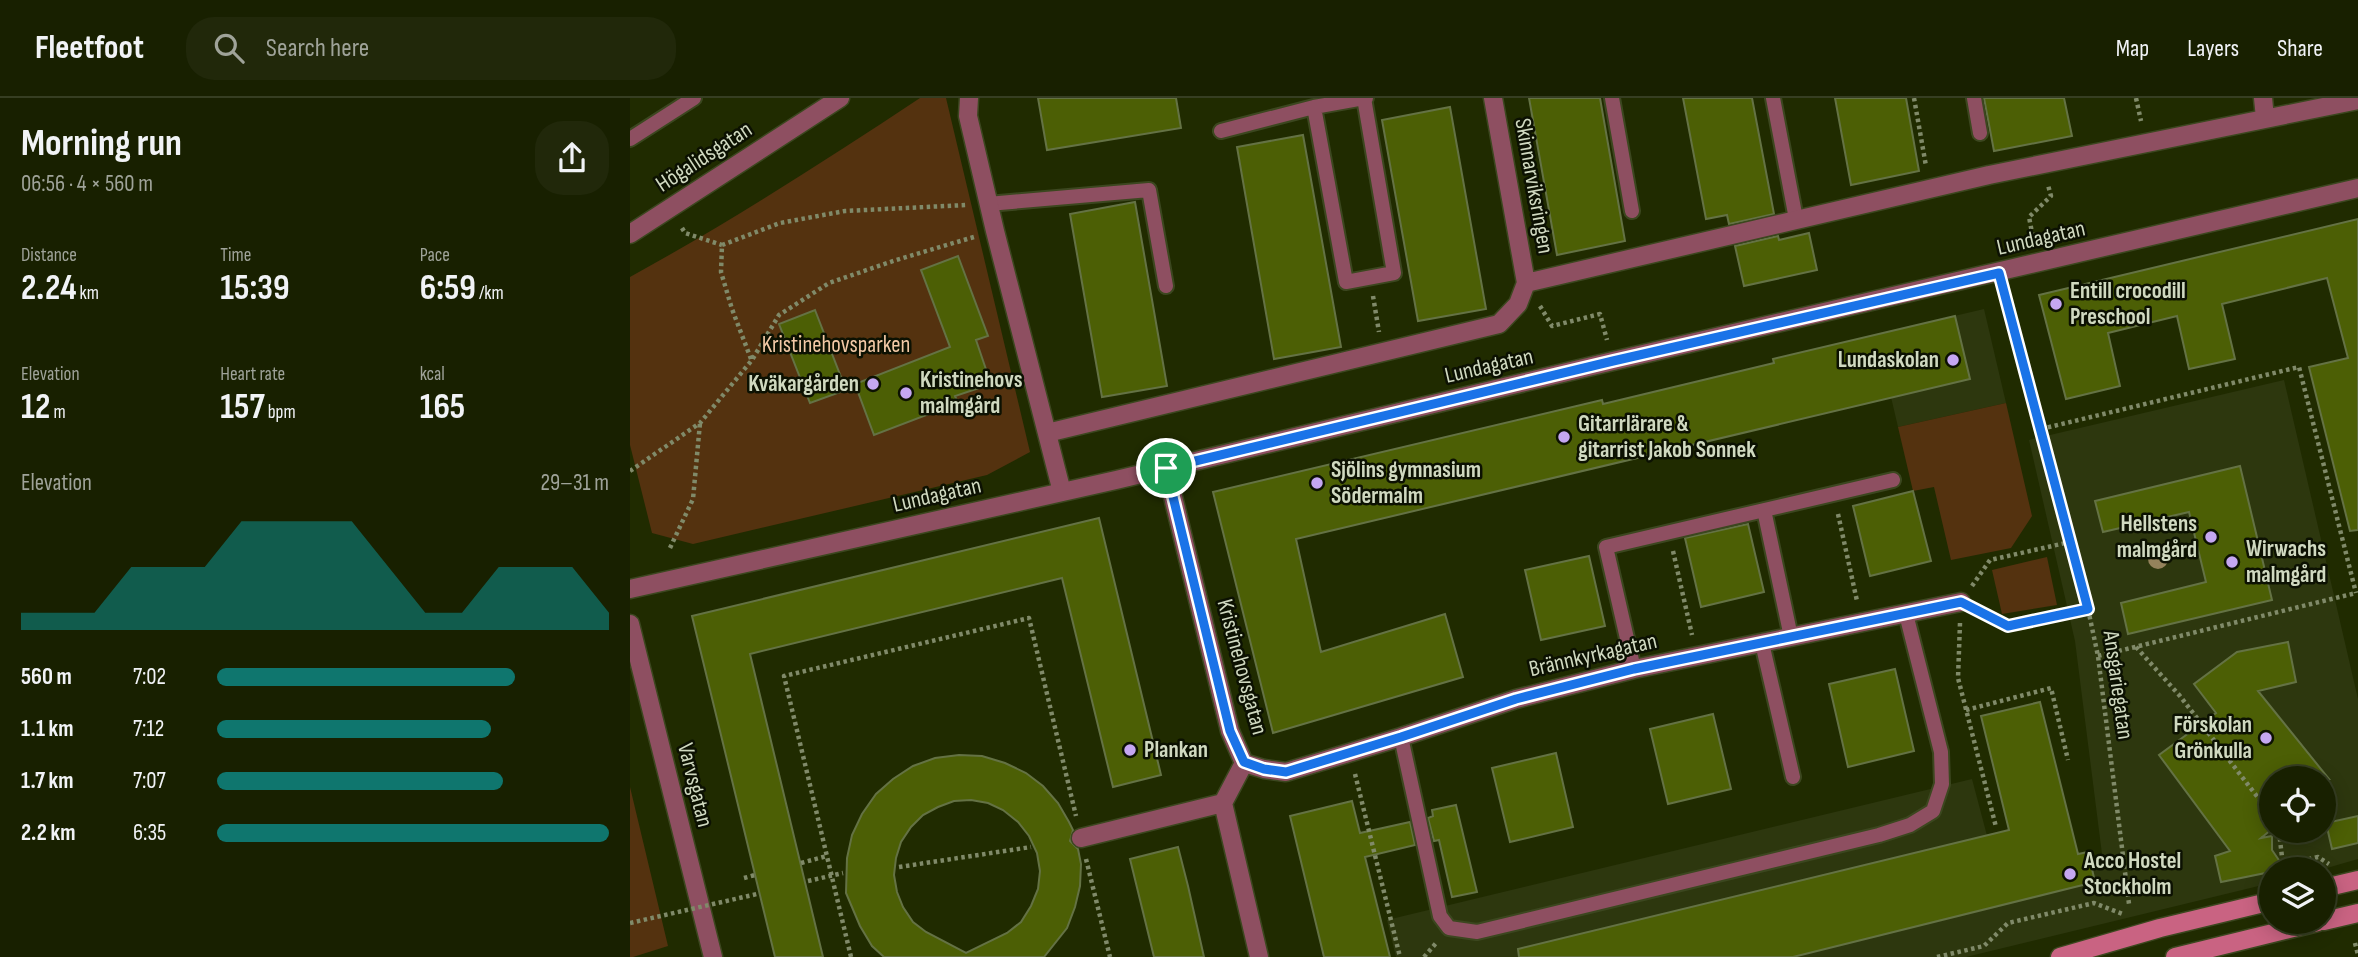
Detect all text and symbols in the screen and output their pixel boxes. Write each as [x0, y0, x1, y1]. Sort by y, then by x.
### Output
search box [186, 17, 676, 80]
text: Fleetfoot [35, 28, 144, 68]
icon: search [210, 29, 248, 67]
text: Search here [266, 33, 369, 64]
text: Map [2116, 34, 2149, 63]
text: Layers [2187, 34, 2239, 63]
text: Share [2277, 34, 2323, 63]
street label: Högalidsgatan [651, 116, 757, 198]
street label: Skinnarviksringen [1508, 116, 1560, 256]
text: Morning run [21, 121, 182, 166]
button: share [535, 121, 609, 195]
text: 06:56 · 4 × 560 m [21, 170, 153, 198]
street label: Lundagatan [1994, 214, 2088, 262]
text: Distance [21, 244, 77, 267]
text: Time [220, 244, 251, 267]
text: Pace [420, 244, 450, 267]
text: 2.24 [21, 267, 77, 310]
text: 15:39 [220, 267, 290, 310]
text: 6:59 [420, 267, 476, 310]
place label: Entill crocodill Preschool [2070, 277, 2186, 331]
text: km [77, 282, 99, 305]
text: /km [476, 282, 504, 305]
marker: Entill crocodill Preschool [2048, 296, 2064, 312]
park label: Kristinehovsparken [762, 331, 910, 359]
street label: Lundagatan [1442, 342, 1536, 390]
place label: Lundaskolan [1838, 346, 1939, 374]
marker: Lundaskolan [1945, 352, 1961, 368]
text: Elevation [21, 363, 80, 386]
text: Heart rate [220, 363, 285, 386]
text: kcal [420, 363, 445, 386]
place label: Kristinehovs malmgård [920, 366, 1023, 420]
place label: Kväkargården [748, 370, 859, 398]
marker: Kväkargården [865, 376, 881, 392]
marker: Kristinehovs malmgård [898, 385, 914, 401]
text: 12 [21, 386, 50, 429]
text: 157 [220, 386, 265, 429]
text: 165 [420, 386, 465, 429]
text: m [50, 401, 66, 424]
text: bpm [265, 401, 296, 424]
place label: Gitarrlärare & gitarrist Jakob Sonnek [1578, 410, 1756, 464]
marker: Gitarrlärare & gitarrist Jakob Sonnek [1556, 429, 1572, 445]
pin [1136, 438, 1196, 498]
icon: arrive [1147, 449, 1185, 487]
place label: Sjölins gymnasium Södermalm [1331, 456, 1481, 510]
text: Elevation [21, 469, 92, 497]
text: 29–31 m [540, 469, 609, 497]
street label: Lundagatan [890, 471, 984, 519]
marker: Sjölins gymnasium Södermalm [1309, 475, 1325, 491]
place label: Hellstens malmgård [2117, 510, 2197, 564]
marker: Hellstens malmgård [2203, 529, 2219, 545]
place label: Wirwachs malmgård [2246, 535, 2326, 589]
marker: Wirwachs malmgård [2224, 554, 2240, 570]
street label: Kristinehovsgatan [1210, 596, 1274, 738]
street label: Brännkyrkagatan [1526, 627, 1660, 683]
street label: Ansgariegatan [2096, 628, 2139, 741]
text: 560 m [21, 663, 72, 691]
text: 7:02 [133, 663, 166, 691]
place label: Förskolan Grönkulla [2173, 711, 2252, 765]
text: 1.1 km [21, 715, 74, 743]
text: 7:12 [133, 715, 164, 743]
marker: Förskolan Grönkulla [2258, 730, 2274, 746]
place label: Plankan [1144, 736, 1208, 764]
street label: Varvsgatan [671, 740, 719, 830]
marker: Plankan [1122, 742, 1138, 758]
map controls [2259, 766, 2336, 934]
button: locate [2259, 766, 2336, 843]
text: 1.7 km [21, 767, 74, 795]
text: 7:07 [133, 767, 166, 795]
text: 2.2 km [21, 819, 75, 847]
text: 6:35 [133, 819, 166, 847]
place label: Acco Hostel Stockholm [2083, 847, 2181, 901]
button: layers [2259, 857, 2336, 934]
marker: Acco Hostel Stockholm [2062, 866, 2078, 882]

